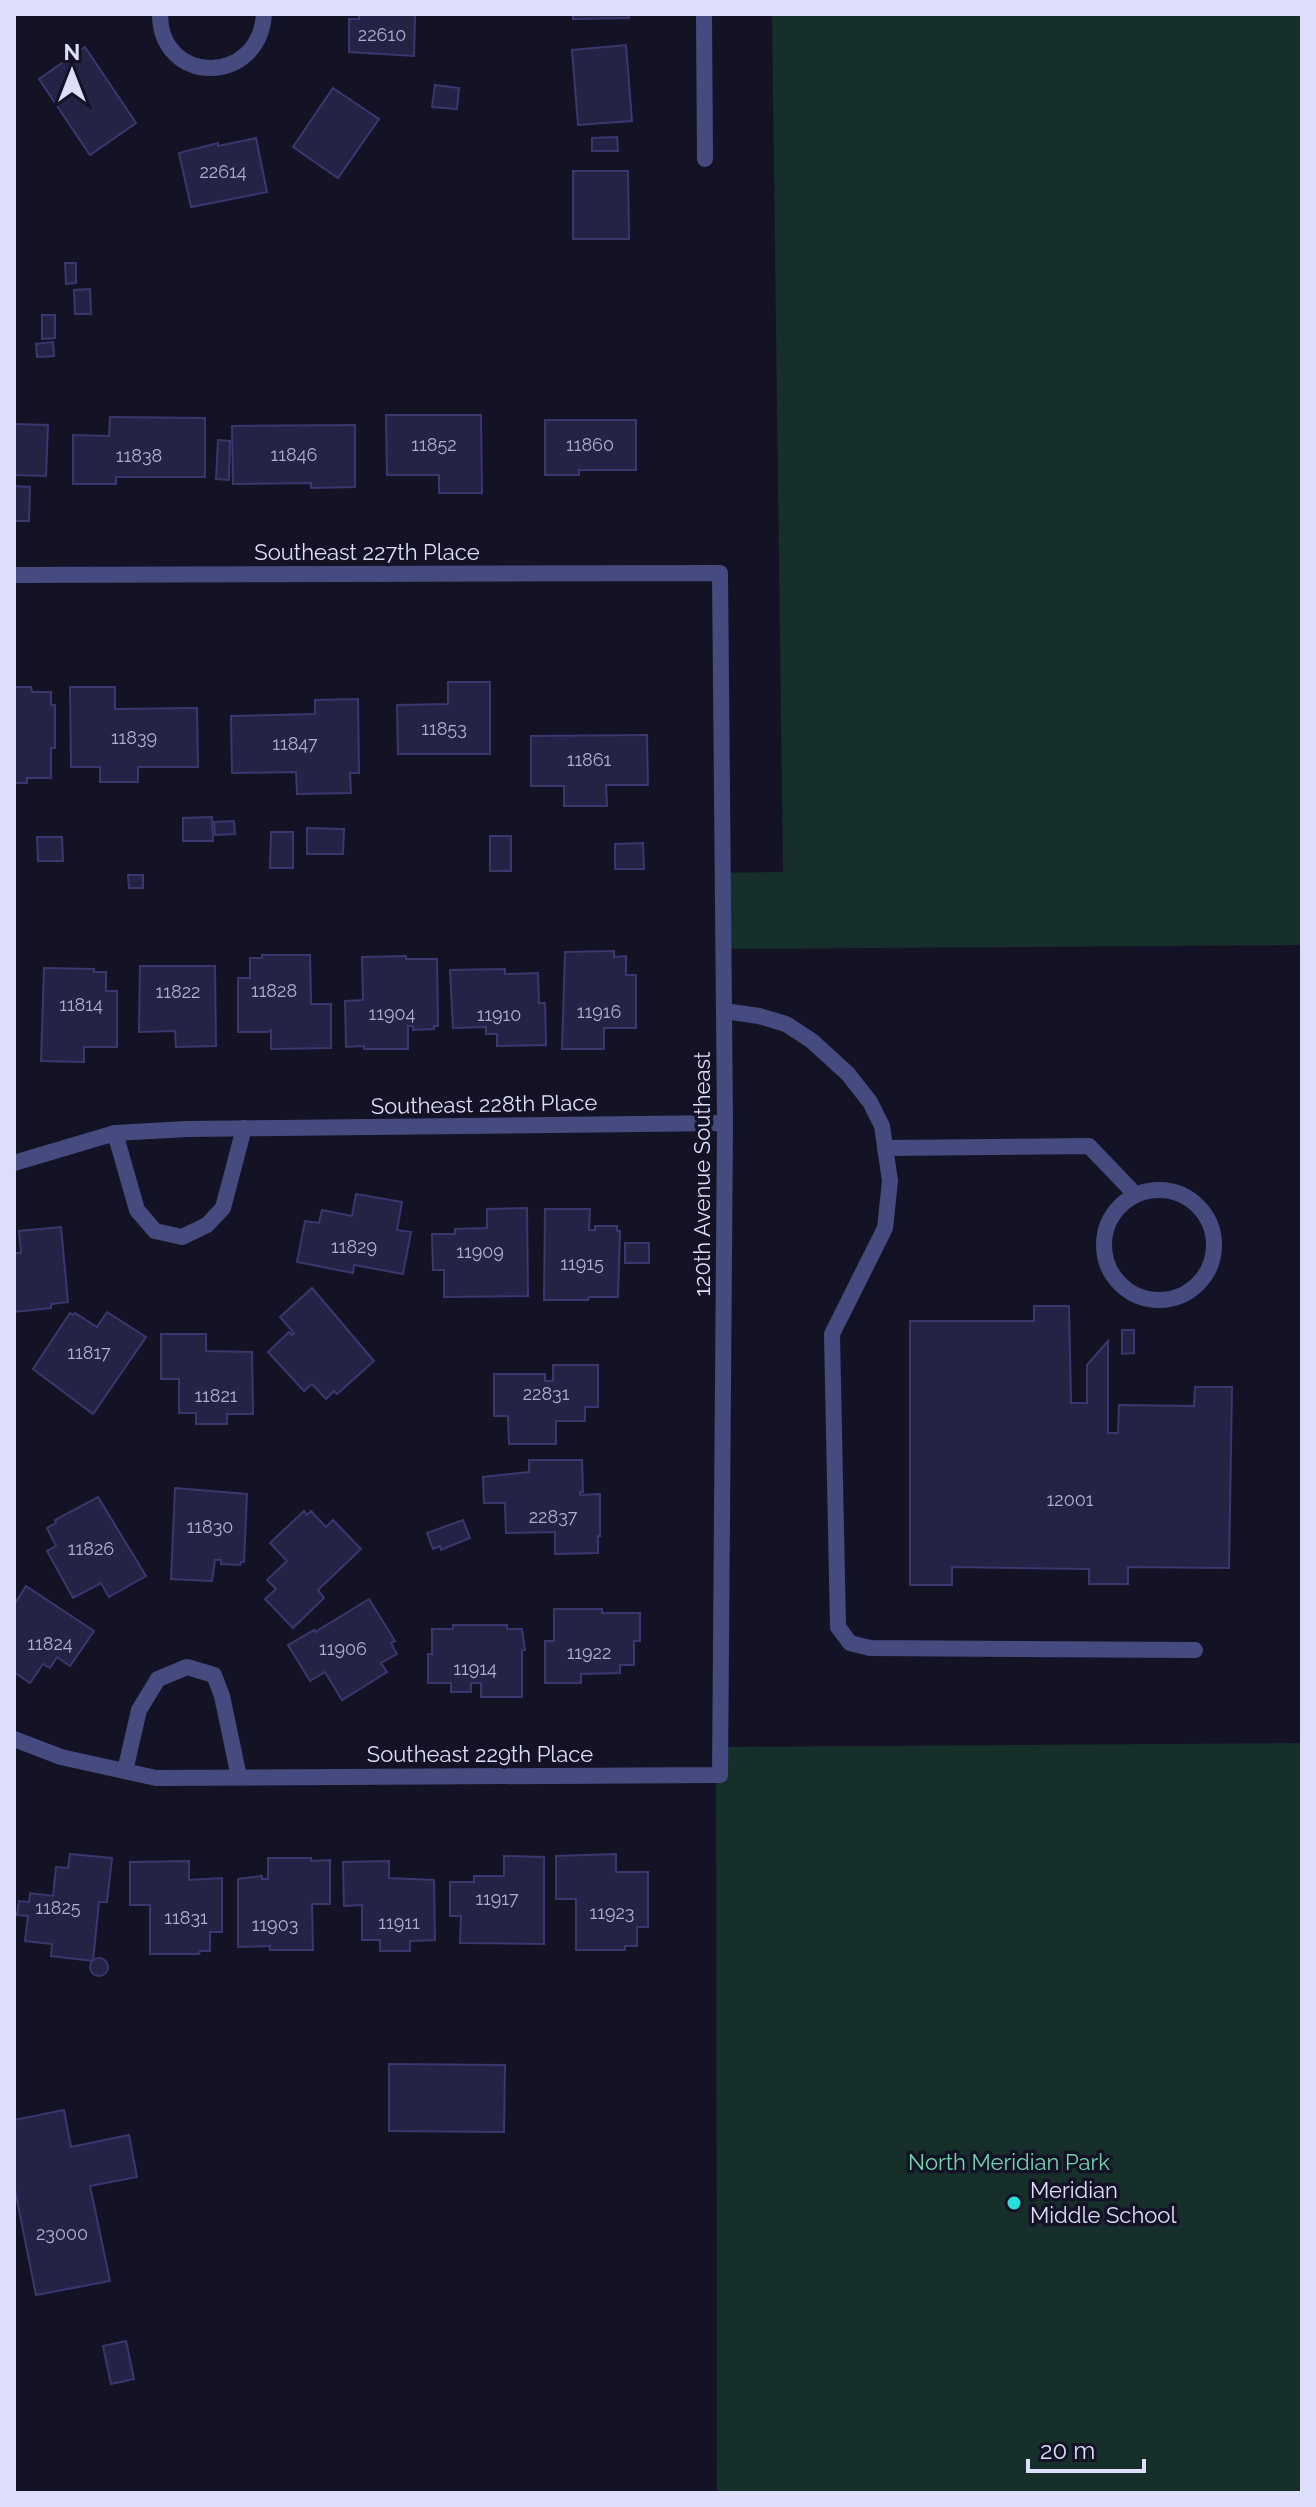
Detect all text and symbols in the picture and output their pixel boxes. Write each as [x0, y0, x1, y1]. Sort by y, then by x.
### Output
house number: 22610 [358, 24, 406, 45]
north arrow [32, 32, 112, 112]
text: N [64, 39, 80, 65]
house number: 22614 [199, 161, 247, 182]
house number: 11852 [411, 434, 457, 455]
house number: 11860 [566, 434, 614, 455]
house number: 11846 [271, 444, 318, 465]
house number: 11838 [116, 445, 162, 466]
street label: Southeast 227th Place [254, 539, 480, 565]
house number: 11853 [421, 718, 467, 739]
house number: 11839 [111, 727, 157, 748]
house number: 11847 [272, 733, 318, 754]
house number: 11861 [567, 749, 612, 770]
house number: 11828 [251, 980, 297, 1001]
house number: 11822 [156, 981, 200, 1002]
house number: 11814 [59, 994, 103, 1015]
house number: 11916 [577, 1001, 621, 1022]
house number: 11904 [369, 1003, 416, 1024]
house number: 11910 [477, 1004, 521, 1025]
street label: 120th Avenue Southeast [689, 1051, 715, 1296]
street label: Southeast 228th Place [371, 1089, 598, 1119]
house number: 11829 [331, 1236, 377, 1257]
house number: 11909 [456, 1241, 504, 1262]
house number: 11915 [560, 1253, 604, 1274]
house number: 11817 [67, 1342, 111, 1363]
house number: 22831 [523, 1383, 570, 1404]
house number: 11821 [194, 1385, 238, 1406]
house number: 12001 [1047, 1489, 1094, 1510]
house number: 22837 [529, 1506, 578, 1527]
house number: 11830 [187, 1516, 233, 1537]
house number: 11826 [68, 1538, 114, 1559]
house number: 11824 [27, 1633, 73, 1654]
house number: 11906 [319, 1638, 367, 1659]
house number: 11922 [567, 1642, 611, 1663]
house number: 11914 [453, 1658, 497, 1679]
street label: Southeast 229th Place [367, 1741, 593, 1767]
house number: 11917 [475, 1888, 519, 1909]
house number: 11825 [35, 1897, 81, 1918]
house number: 11923 [590, 1902, 634, 1923]
house number: 11831 [164, 1907, 208, 1928]
house number: 11911 [378, 1912, 420, 1933]
house number: 11903 [252, 1914, 298, 1935]
park label: North Meridian Park [908, 2149, 1110, 2175]
place label: Meridian Middle School [1030, 2177, 1176, 2228]
marker: Meridian Middle School [1005, 2194, 1023, 2212]
house number: 23000 [36, 2223, 88, 2244]
scale bar [1028, 2423, 1144, 2473]
text: 20 m [1040, 2436, 1095, 2465]

